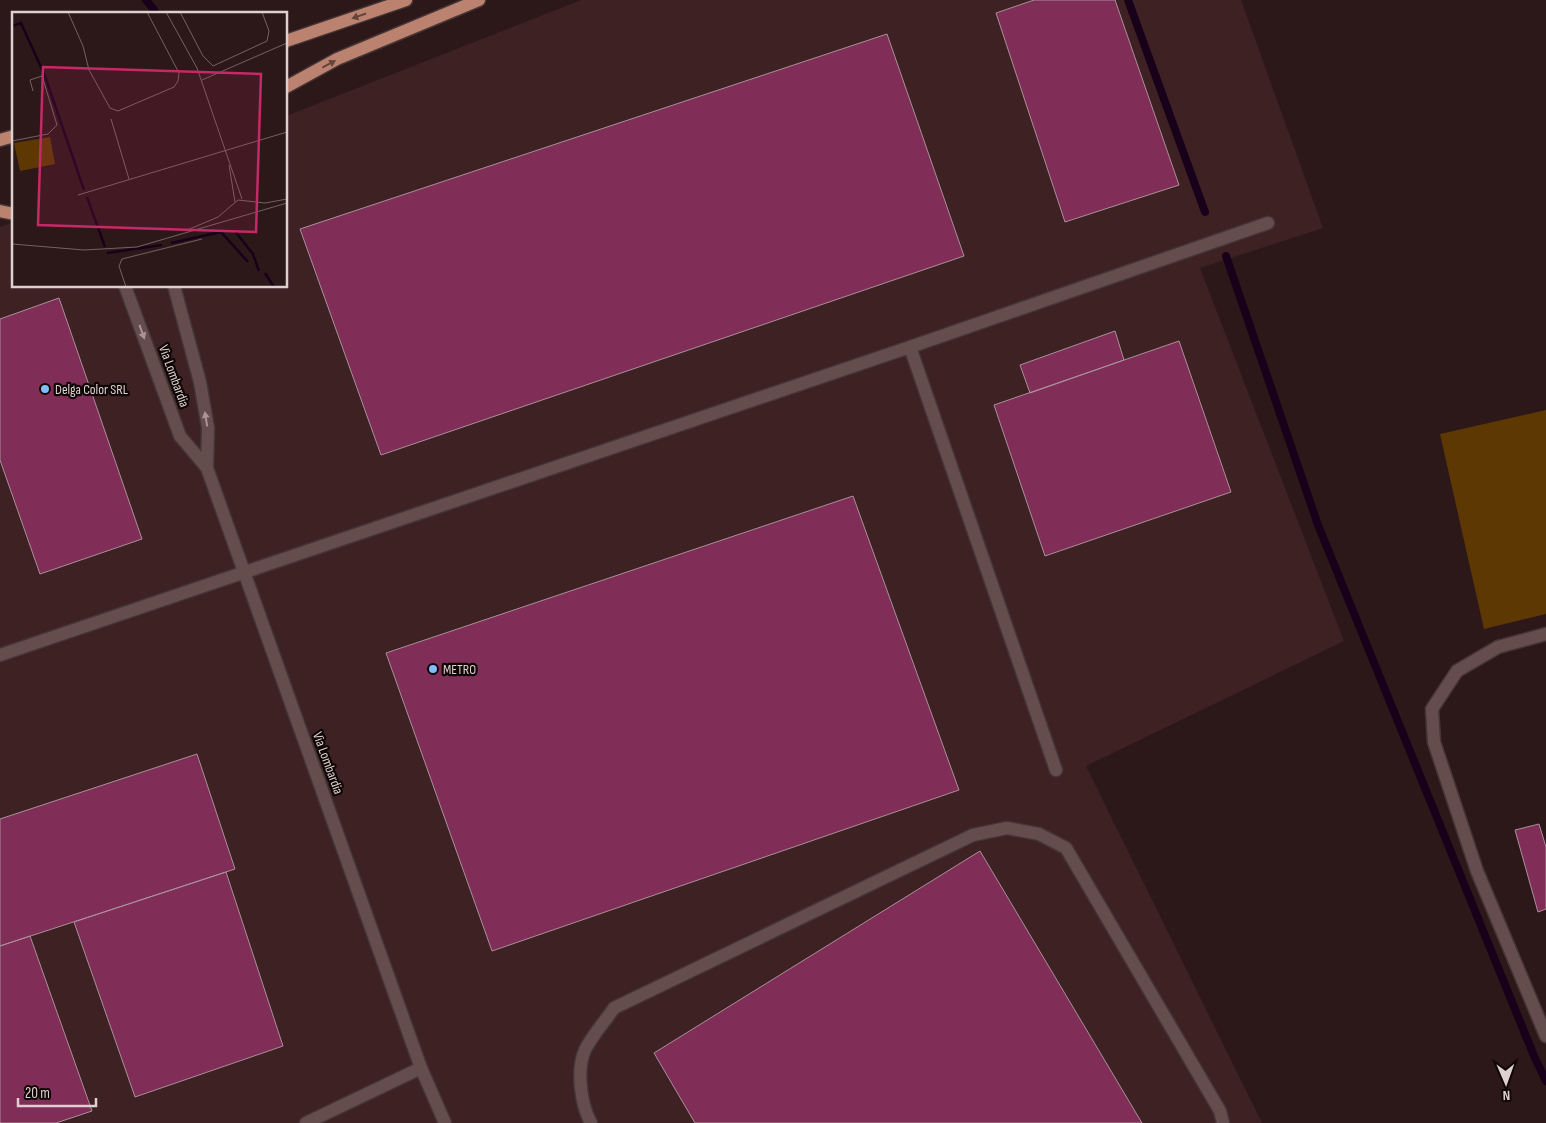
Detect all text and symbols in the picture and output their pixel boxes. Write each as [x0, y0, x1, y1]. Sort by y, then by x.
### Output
inset map [12, 12, 288, 288]
one-way arrow [352, 13, 367, 20]
one-way arrow [322, 60, 336, 68]
one-way arrow [138, 325, 146, 340]
street label: Via Lombardia [155, 342, 193, 410]
place label: Delga Color SRL [55, 381, 128, 398]
marker: Delga Color SRL [39, 383, 51, 395]
one-way arrow [202, 411, 210, 427]
place label: METRO [443, 661, 476, 678]
marker: METRO [427, 663, 439, 675]
street label: Via Lombardia [309, 729, 347, 797]
north arrow [1481, 1058, 1531, 1108]
scale bar [18, 1076, 95, 1108]
text: 20 m [25, 1084, 50, 1103]
text: N [1502, 1087, 1510, 1104]

